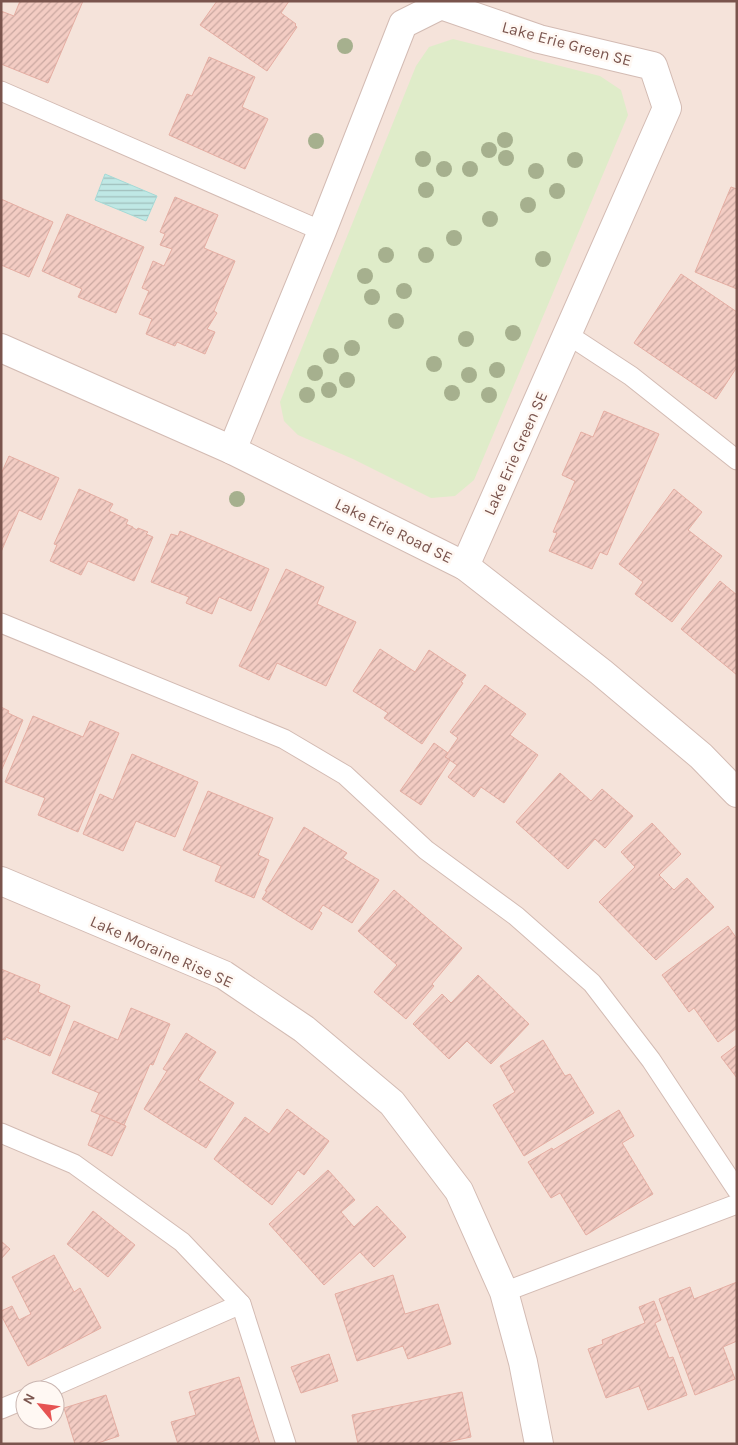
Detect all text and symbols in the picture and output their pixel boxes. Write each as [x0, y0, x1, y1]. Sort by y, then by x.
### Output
street label: Lake Erie Green SE [500, 17, 634, 70]
street label: Lake Erie Green SE [480, 388, 551, 518]
street label: Lake Erie Road SE [332, 494, 456, 567]
street label: Lake Moraine Rise SE [87, 911, 236, 992]
north arrow [15, 1380, 65, 1430]
text: N [19, 1390, 39, 1407]

